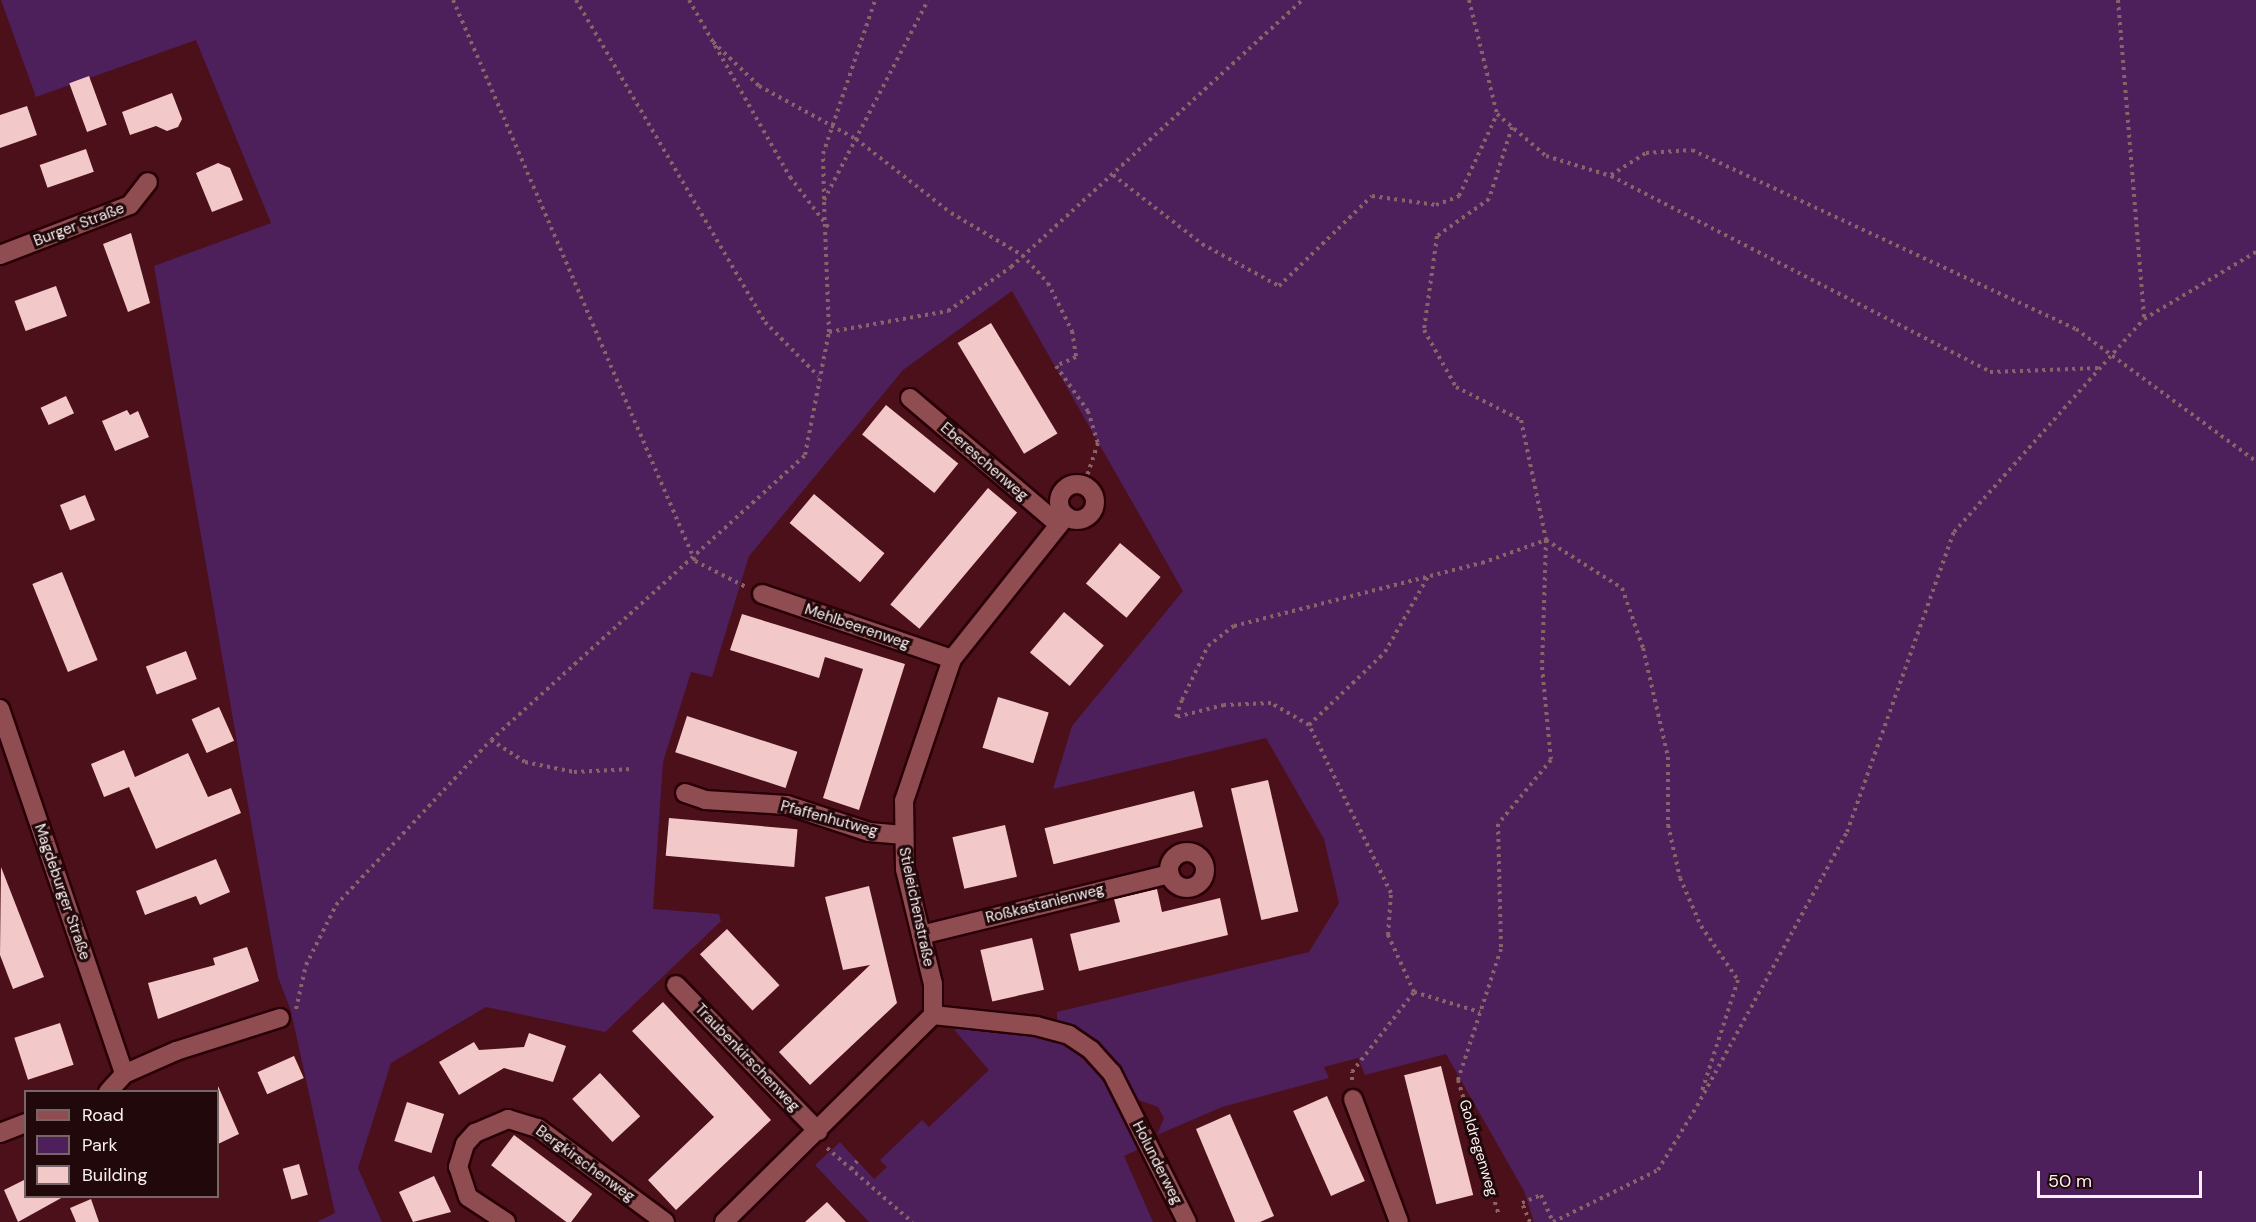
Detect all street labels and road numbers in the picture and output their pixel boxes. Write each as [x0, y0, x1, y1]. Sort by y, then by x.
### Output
street label: Burger Straße [31, 199, 127, 251]
street label: Ebereschenweg [937, 419, 1031, 505]
street label: Mehlbeerenweg [802, 601, 912, 653]
street label: Pfaffenhutweg [778, 797, 880, 841]
street label: Magdeburger Straße [30, 822, 94, 962]
street label: Stieleichenstraße [895, 846, 937, 968]
street label: Roßkastanienweg [984, 881, 1106, 927]
street label: Traubenkirschenweg [691, 1000, 803, 1116]
street label: Goldregenweg [1455, 1098, 1501, 1198]
street label: Holunderweg [1128, 1118, 1186, 1208]
street label: Bergkirschenweg [532, 1122, 638, 1206]

